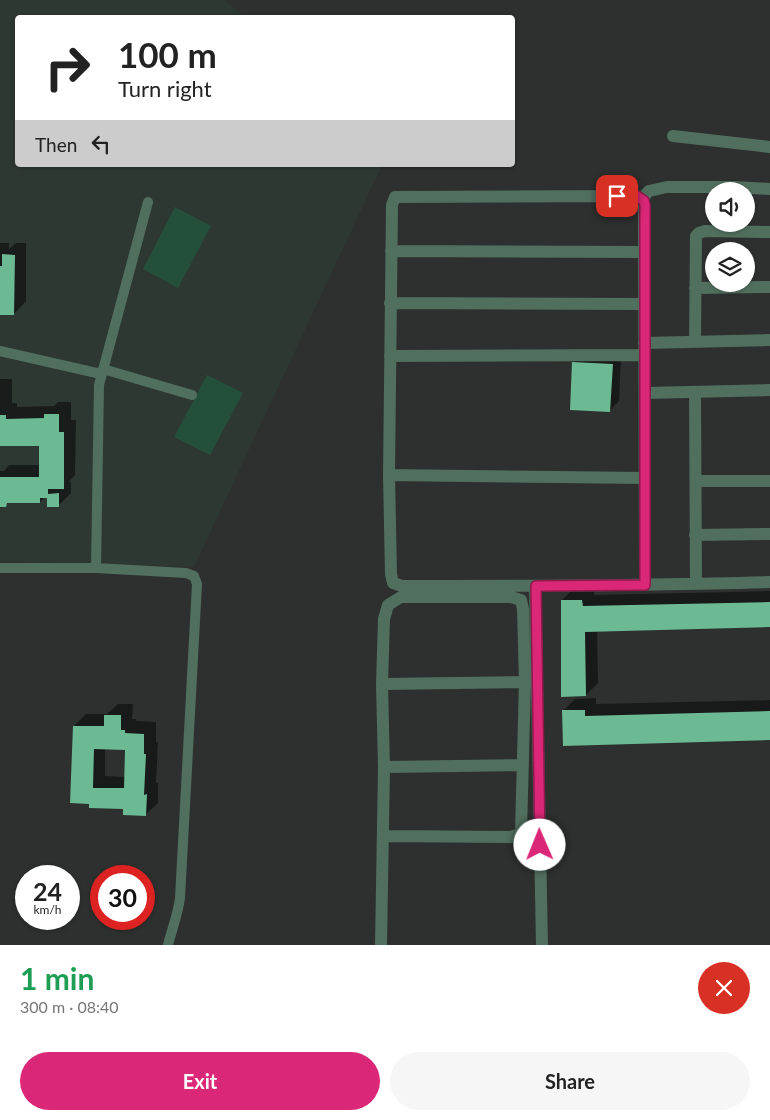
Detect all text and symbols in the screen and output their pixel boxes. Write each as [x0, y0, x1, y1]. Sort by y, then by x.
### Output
text: 100 m [118, 33, 217, 75]
icon: right [35, 35, 100, 100]
text: Turn right [118, 75, 212, 102]
icon: left [87, 130, 115, 158]
text: Then [35, 133, 77, 156]
pin [596, 175, 638, 217]
icon: arrive [603, 182, 631, 210]
map controls [705, 182, 755, 292]
button: sound [705, 182, 755, 232]
button: layers [705, 242, 755, 292]
position arrow [513, 818, 565, 870]
speed limit sign: 30 [90, 865, 155, 930]
text: 24 [33, 876, 62, 906]
text: km/h [33, 902, 62, 917]
text: 1 min [20, 960, 94, 996]
button: close [698, 962, 750, 1014]
text: 300 m · 08:40 [20, 997, 119, 1016]
button: Exit [20, 1052, 380, 1110]
button: Share [390, 1052, 750, 1110]

